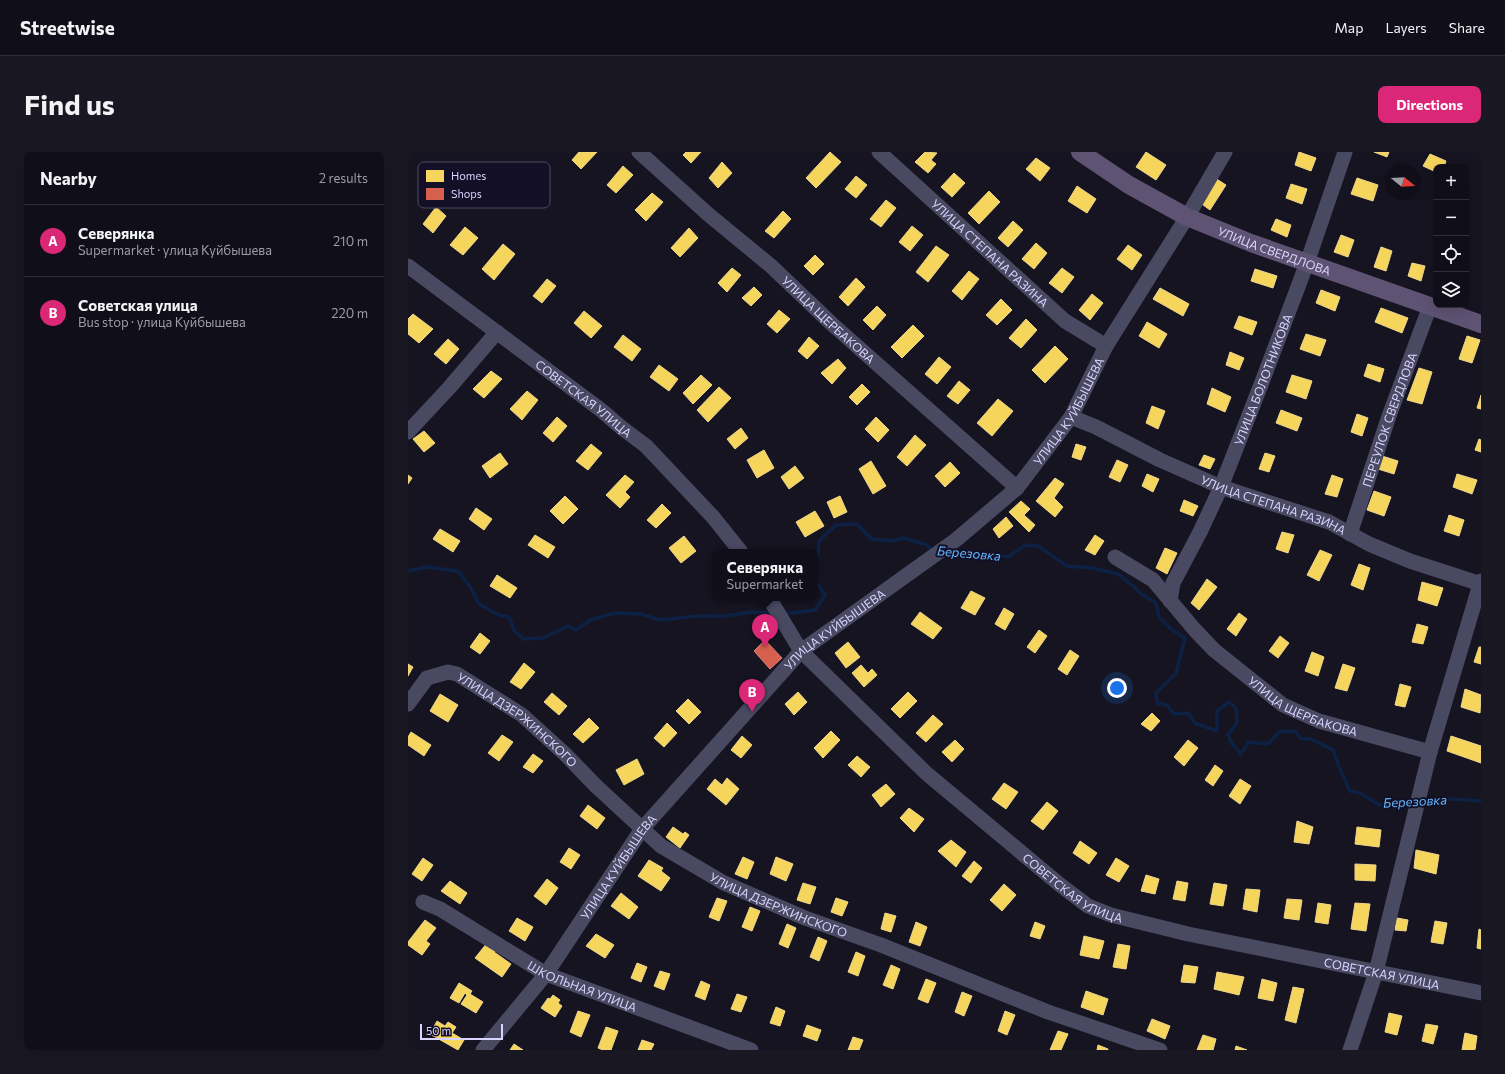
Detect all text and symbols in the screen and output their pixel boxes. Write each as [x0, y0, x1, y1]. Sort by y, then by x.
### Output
text: Streetwise [20, 16, 115, 39]
text: Map [1335, 19, 1363, 36]
text: Layers [1385, 19, 1427, 36]
text: Share [1449, 19, 1485, 36]
button: Directions [1378, 86, 1481, 123]
text: Find us [24, 87, 115, 121]
legend [418, 162, 550, 208]
north arrow [1385, 164, 1421, 200]
map controls [1433, 164, 1469, 308]
button: + [1433, 164, 1469, 200]
text: Nearby [40, 168, 97, 189]
text: Homes [451, 169, 486, 182]
text: 2 results [319, 170, 368, 186]
text: Shops [451, 187, 482, 200]
street label: УЛИЦА СТЕПАНА РАЗИНА [929, 196, 1051, 310]
button: − [1433, 200, 1469, 236]
street label: УЛИЦА СВЕРДЛОВА [1216, 223, 1333, 278]
text: Северянка [78, 224, 154, 242]
text: A [48, 233, 58, 249]
text: 210 m [333, 233, 368, 249]
button: locate [1433, 236, 1469, 272]
text: Supermarket · улица Куйбышева [78, 242, 272, 258]
button: layers [1433, 272, 1469, 308]
street label: УЛИЦА ЩЕРБАКОВА [779, 273, 878, 366]
text: Советская улица [78, 296, 197, 314]
text: B [49, 305, 57, 321]
text: 220 m [331, 305, 368, 321]
street label: УЛИЦА БОЛОТНИКОВА [1231, 312, 1294, 447]
text: Bus stop · улица Куйбышева [78, 314, 246, 330]
street label: ПЕРЕУЛОК СВЕРДЛОВА [1359, 350, 1419, 489]
street label: УЛИЦА КУЙБЫШЕВА [1030, 355, 1106, 468]
street label: СОВЕТСКАЯ УЛИЦА [533, 357, 635, 440]
street label: УЛИЦА СТЕПАНА РАЗИНА [1199, 472, 1349, 537]
water label: Березовка [936, 542, 1002, 564]
popup [712, 549, 818, 601]
text: Северянка [727, 558, 803, 576]
text: Supermarket [727, 576, 803, 592]
street label: УЛИЦА КУЙБЫШЕВА [781, 586, 888, 672]
pin: A [752, 614, 778, 647]
street label: УЛИЦА ДЗЕРЖИНСКОГО [455, 669, 580, 770]
street label: УЛИЦА ЩЕРБАКОВА [1246, 673, 1359, 738]
your location [1107, 678, 1127, 698]
pin: B [739, 679, 765, 712]
water label: Березовка [1383, 791, 1448, 811]
street label: УЛИЦА КУЙБЫШЕВА [577, 811, 659, 922]
street label: СОВЕТСКАЯ УЛИЦА [1020, 850, 1124, 925]
street label: УЛИЦА ДЗЕРЖИНСКОГО [707, 869, 849, 940]
street label: СОВЕТСКАЯ УЛИЦА [1323, 955, 1441, 992]
street label: ШКОЛЬНАЯ УЛИЦА [525, 958, 639, 1014]
scale bar [420, 1022, 503, 1041]
text: 50 m [426, 1024, 451, 1037]

